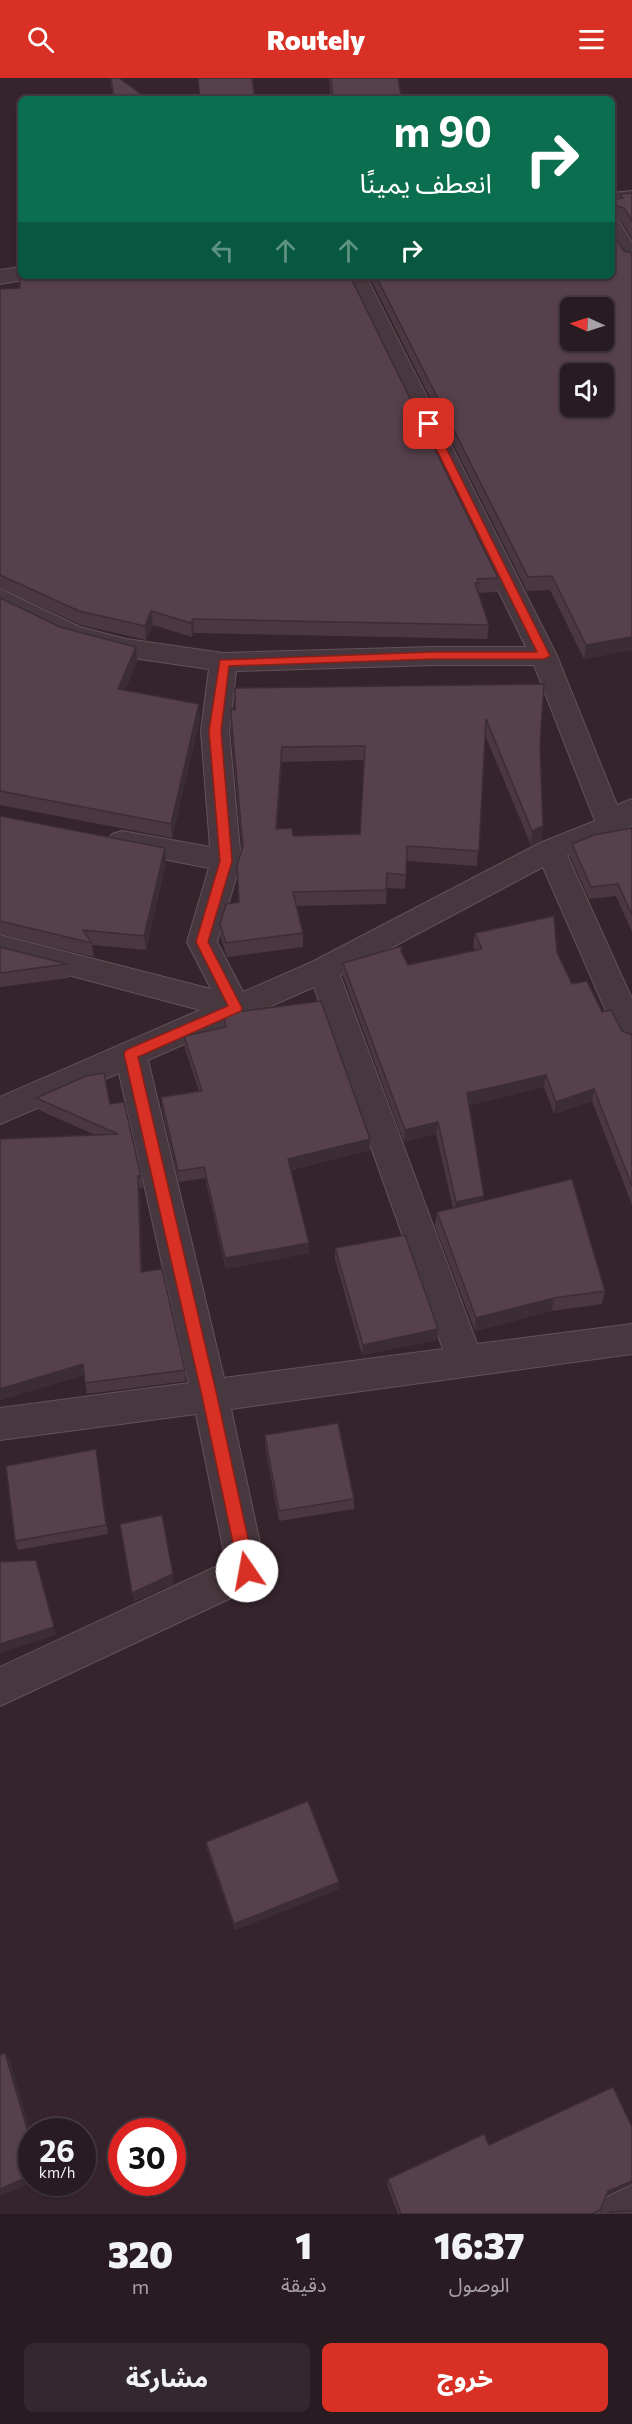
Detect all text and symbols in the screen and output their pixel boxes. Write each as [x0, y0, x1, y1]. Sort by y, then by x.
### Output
icon: search [24, 23, 57, 56]
text: Routely [267, 23, 365, 56]
icon: menu [575, 23, 608, 56]
text: 90 m [393, 104, 492, 156]
icon: right [513, 120, 591, 198]
text: انعطف يمينًا [359, 166, 492, 199]
icon: left [206, 234, 239, 267]
icon: ahead [269, 234, 302, 267]
icon: ahead [332, 234, 365, 267]
icon: right [395, 234, 428, 267]
north arrow [560, 297, 614, 351]
map controls [560, 297, 614, 417]
button: sound [560, 363, 614, 417]
pin [403, 398, 454, 449]
icon: arrive [412, 407, 445, 440]
position arrow [215, 1539, 279, 1603]
speed limit sign: 30 [108, 2118, 186, 2196]
text: 26 [39, 2131, 75, 2168]
text: km/h [39, 2163, 75, 2181]
text: 1 [295, 2222, 312, 2266]
text: 16:37 [434, 2222, 524, 2266]
text: 320 [108, 2231, 173, 2275]
text: دقيقة [281, 2272, 326, 2296]
text: الوصول [449, 2272, 510, 2296]
text: m [132, 2274, 149, 2298]
button: مشاركة [24, 2343, 310, 2412]
button: خروج [322, 2343, 608, 2412]

